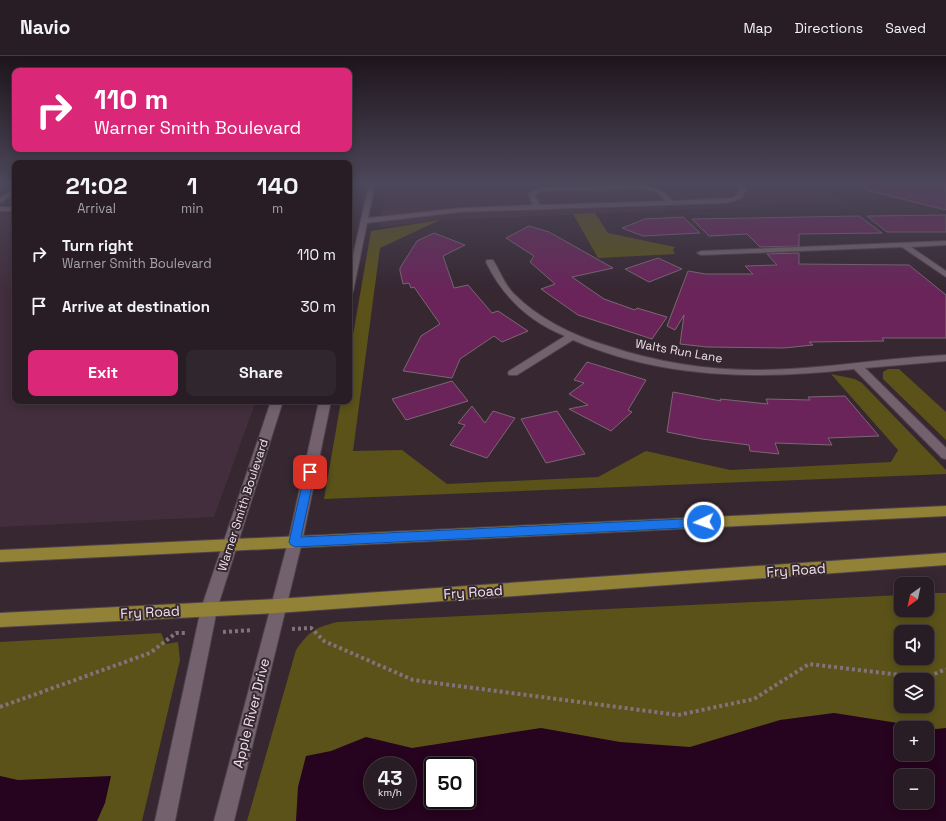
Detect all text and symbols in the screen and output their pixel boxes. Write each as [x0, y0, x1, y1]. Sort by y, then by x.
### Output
text: Navio [20, 15, 70, 40]
text: Map [743, 19, 773, 37]
text: Directions [795, 19, 863, 37]
text: Saved [885, 19, 926, 37]
text: 110 m [94, 81, 168, 117]
icon: right [28, 84, 80, 136]
text: Warner Smith Boulevard [94, 116, 301, 139]
text: 21:02 [65, 170, 128, 201]
text: 1 [187, 170, 198, 201]
text: 140 [257, 170, 299, 201]
text: Arrival [77, 200, 116, 217]
text: min [181, 200, 203, 217]
text: m [272, 200, 283, 217]
text: Turn right [62, 236, 133, 255]
icon: right [28, 243, 50, 265]
text: 110 m [297, 245, 336, 264]
text: Warner Smith Boulevard [62, 255, 212, 272]
icon: arrive [28, 295, 50, 317]
text: Arrive at destination [62, 297, 210, 316]
text: 30 m [301, 297, 336, 316]
street label: Walts Run Lane [634, 335, 724, 367]
button: Exit [28, 350, 178, 396]
button: Share [186, 350, 336, 396]
street label: Warner Smith Boulevard [214, 437, 272, 573]
pin [293, 455, 327, 489]
icon: arrive [299, 461, 321, 483]
position arrow [683, 501, 725, 543]
street label: Fry Road [766, 559, 826, 581]
north arrow [894, 577, 934, 617]
map controls [894, 577, 934, 809]
street label: Fry Road [443, 581, 503, 603]
street label: Fry Road [120, 601, 180, 623]
button: sound [894, 625, 934, 665]
street label: Apple River Drive [229, 656, 273, 770]
button: layers [894, 673, 934, 713]
button: + [894, 721, 934, 761]
speed limit sign: 50 [424, 757, 476, 809]
text: 43 [378, 765, 402, 791]
button: − [894, 769, 934, 809]
text: km/h [378, 786, 402, 799]

